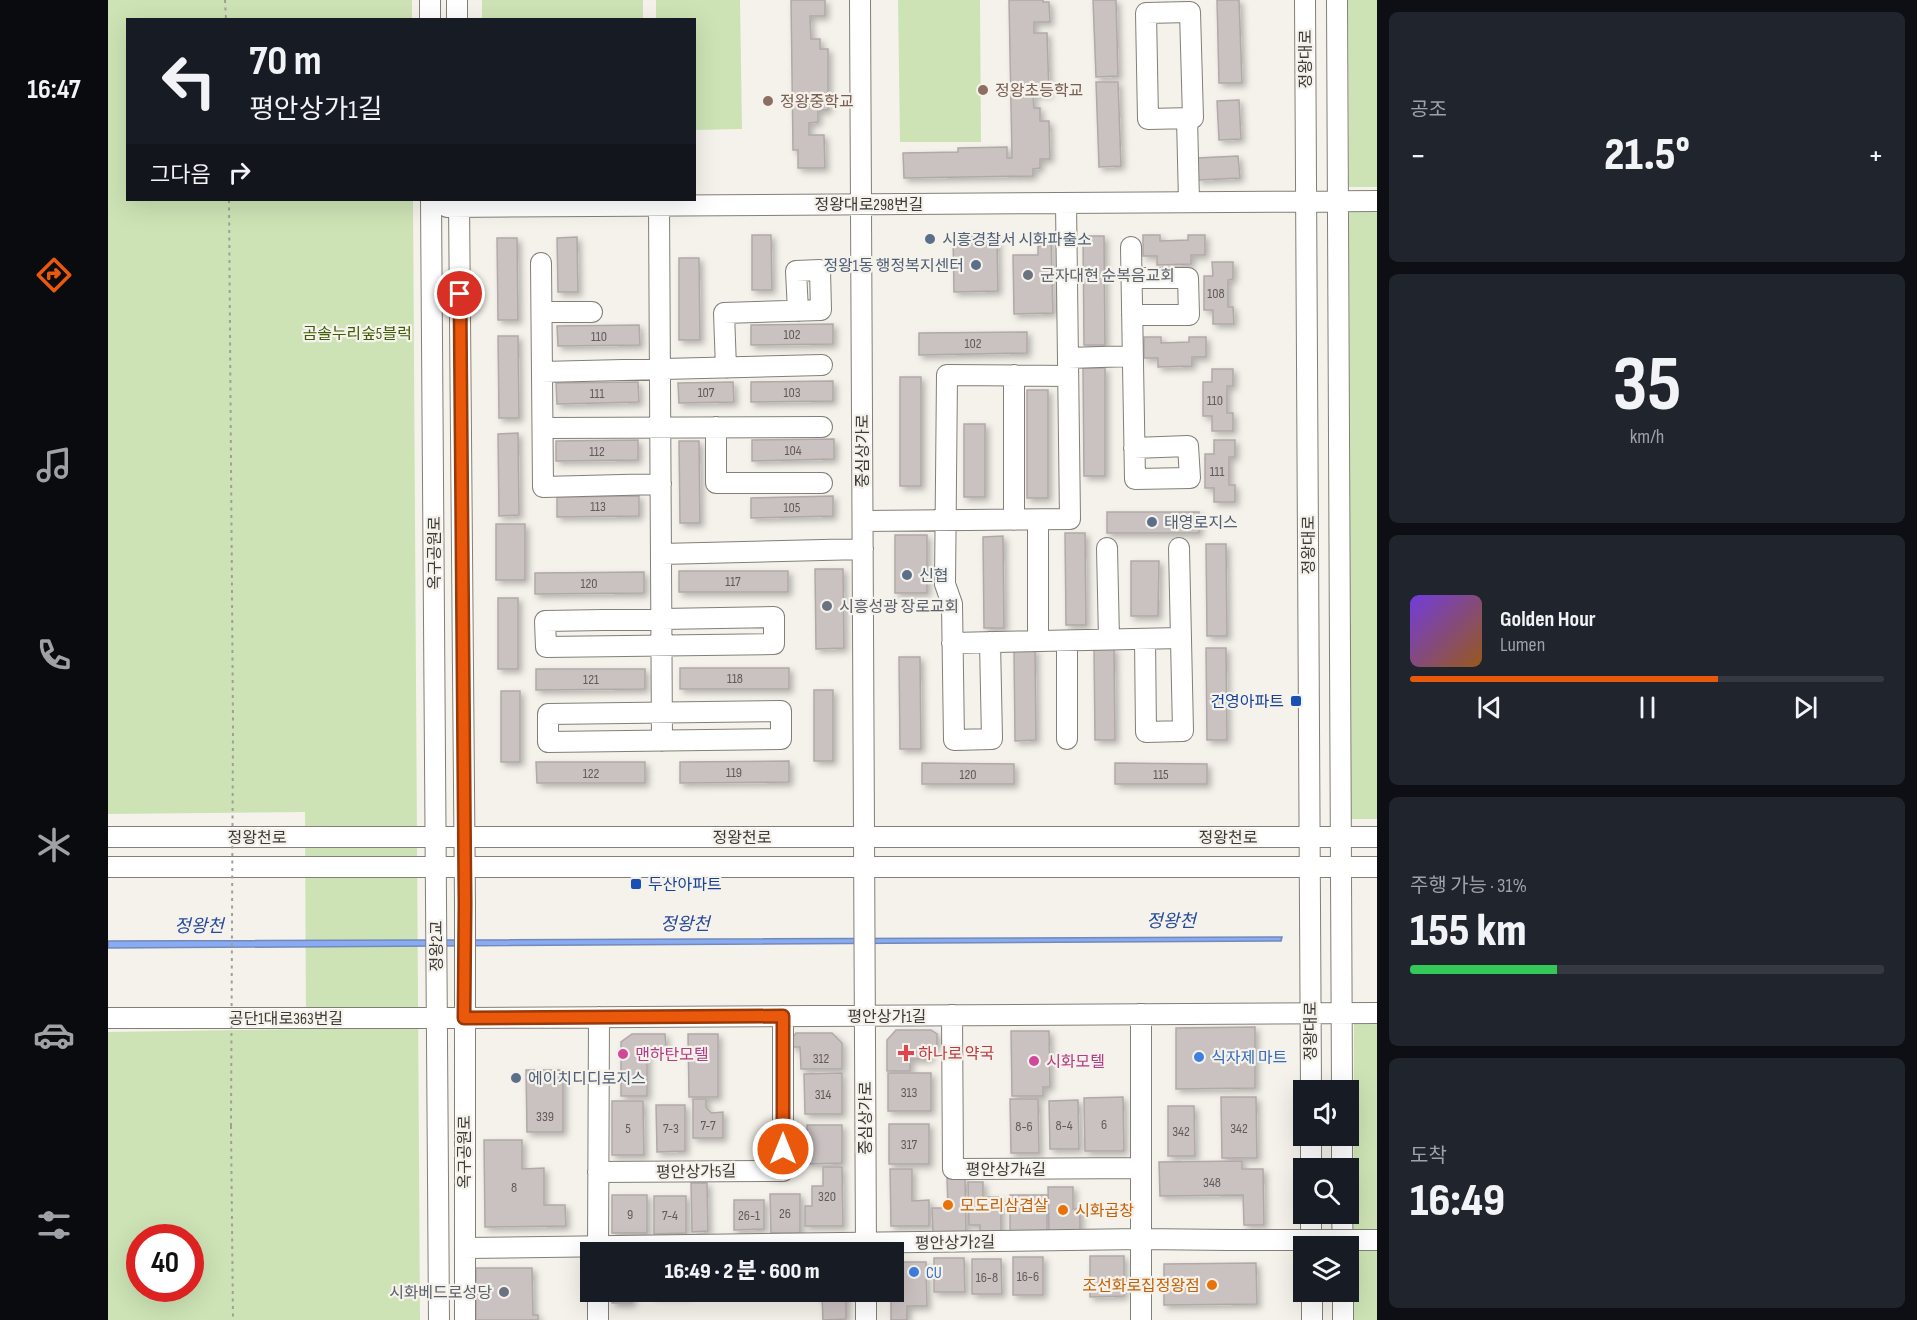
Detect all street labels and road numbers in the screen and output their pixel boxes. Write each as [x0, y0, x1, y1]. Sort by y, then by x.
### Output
street label: 정왕대로 [1297, 29, 1316, 88]
street label: 정왕대로298번길 [814, 196, 924, 215]
street label: 중심상가로 [854, 414, 873, 488]
street label: 정왕대로 [1300, 515, 1319, 574]
street label: 옥구공원로 [426, 516, 445, 590]
street label: 정왕천로 [228, 829, 287, 848]
street label: 정왕천로 [713, 829, 772, 848]
street label: 정왕천로 [1199, 829, 1258, 848]
street label: 정왕2교 [428, 921, 447, 971]
street label: 정왕대로 [1302, 1001, 1321, 1060]
street label: 평안상가1길 [847, 1008, 927, 1027]
street label: 공단1대로363번길 [229, 1010, 343, 1029]
street label: 중심상가로 [857, 1081, 876, 1155]
street label: 옥구공원로 [456, 1115, 475, 1189]
street label: 평안상가4길 [966, 1161, 1046, 1180]
street label: 평안상가5길 [656, 1162, 736, 1183]
street label: 평안상가2길 [915, 1233, 995, 1254]

